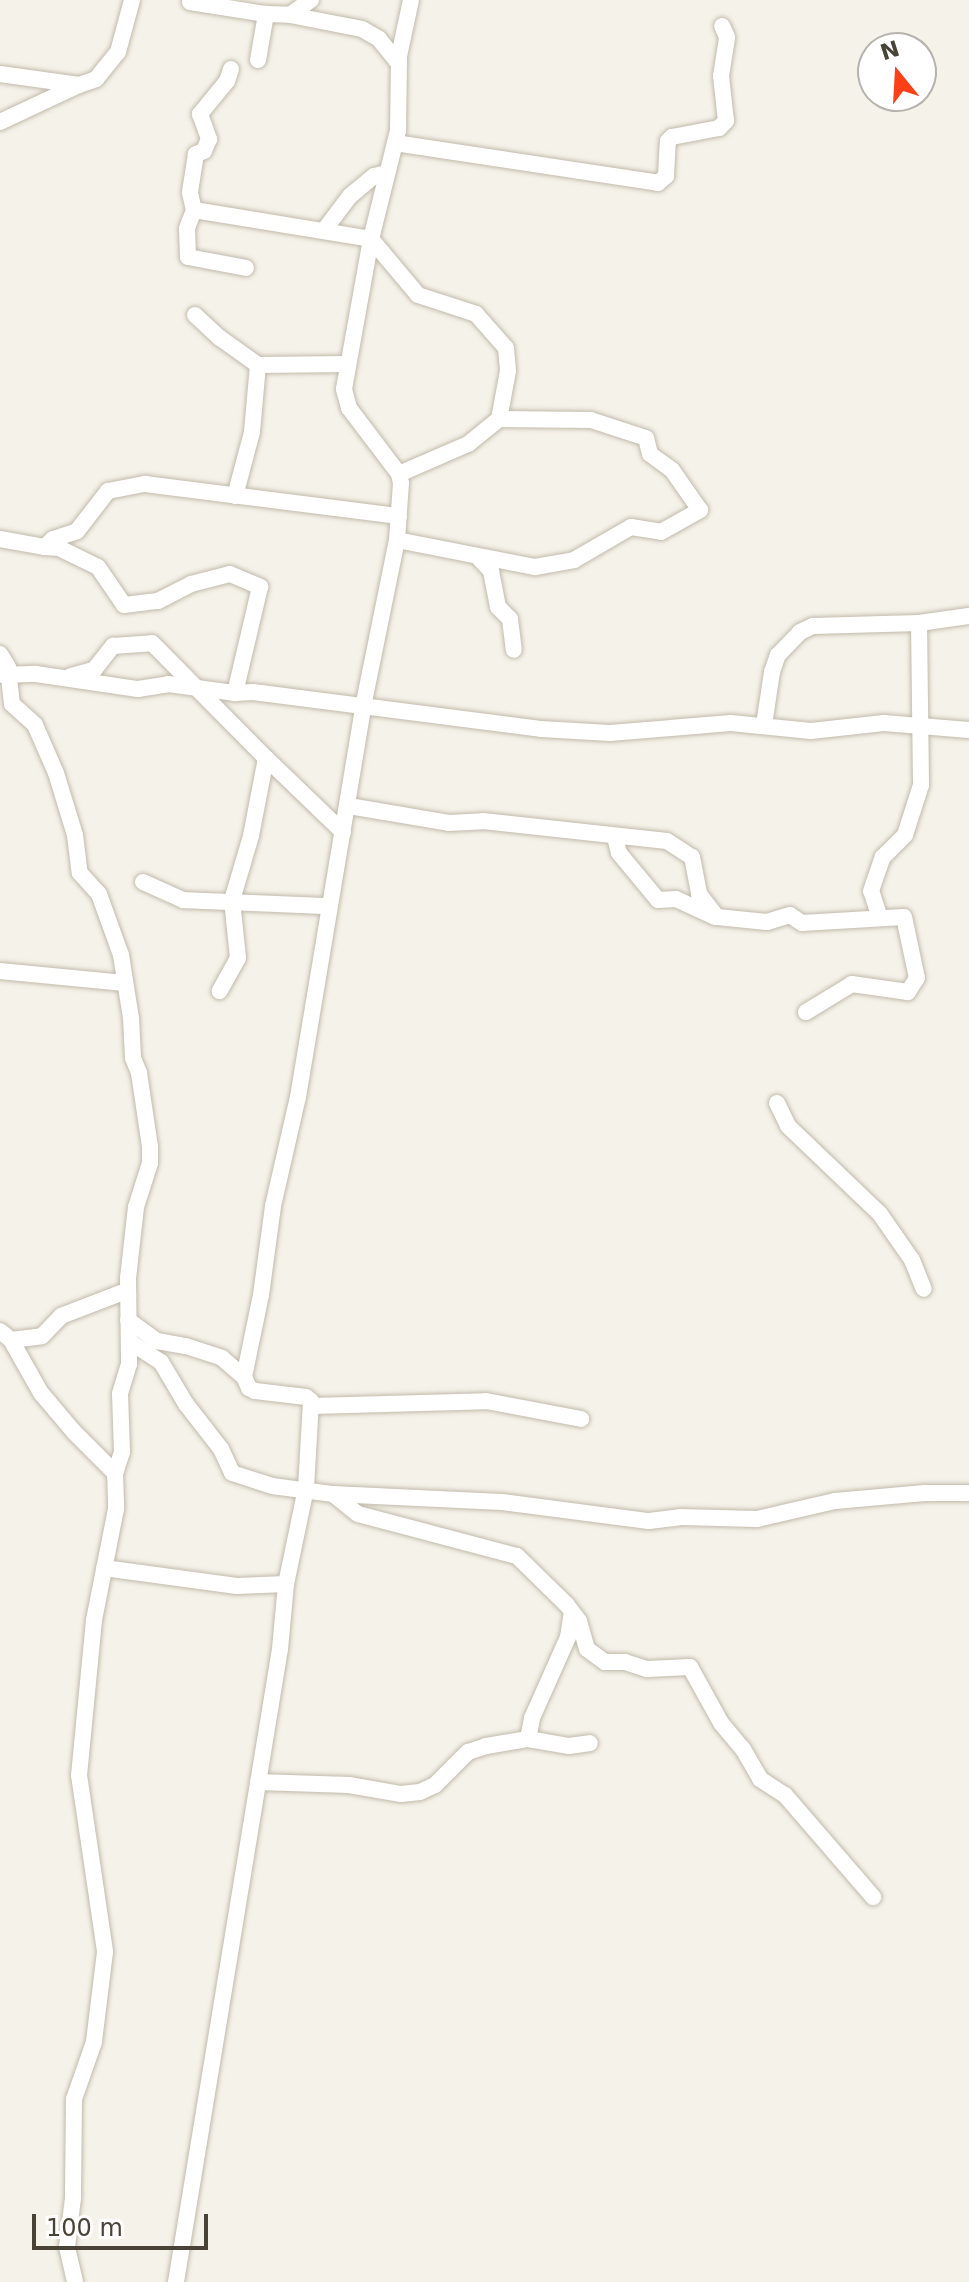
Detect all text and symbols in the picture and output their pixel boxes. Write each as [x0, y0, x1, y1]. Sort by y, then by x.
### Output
north arrow [857, 32, 937, 112]
text: N [877, 36, 903, 65]
scale bar [36, 2198, 212, 2248]
text: 100 m [46, 2214, 123, 2242]

